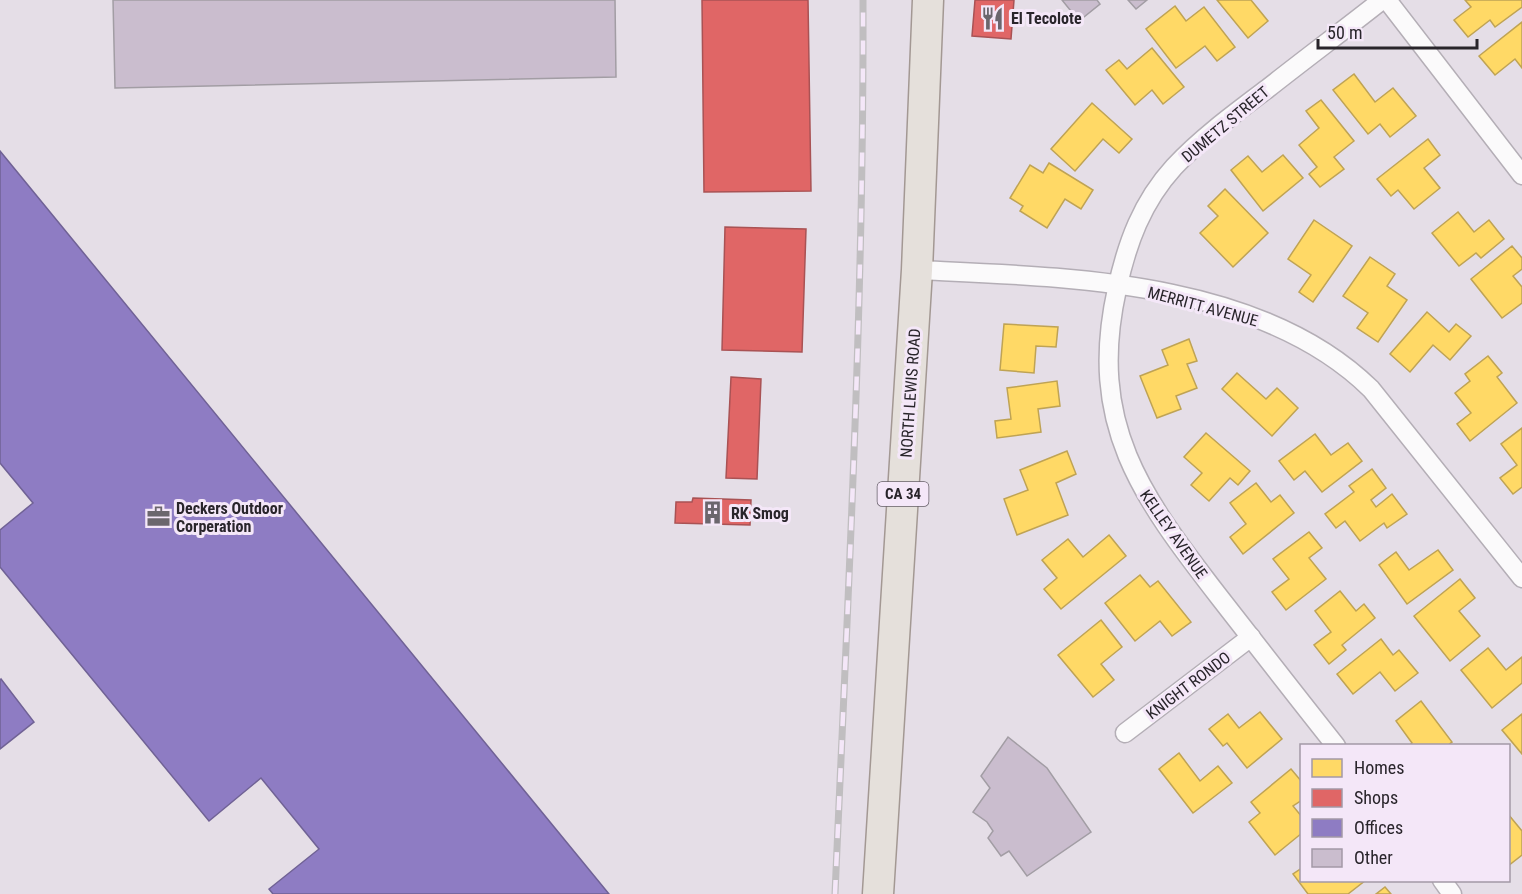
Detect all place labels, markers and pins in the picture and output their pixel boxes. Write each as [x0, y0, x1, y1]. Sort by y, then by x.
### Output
restaurant icon: El Tecolote [980, 5, 1006, 31]
place label: El Tecolote [1011, 9, 1082, 28]
place label: Deckers Outdoor Corperation [176, 499, 283, 536]
building icon: RK Smog [700, 500, 726, 526]
office icon: Deckers Outdoor Corperation [145, 504, 171, 530]
place label: RK Smog [731, 504, 789, 523]

